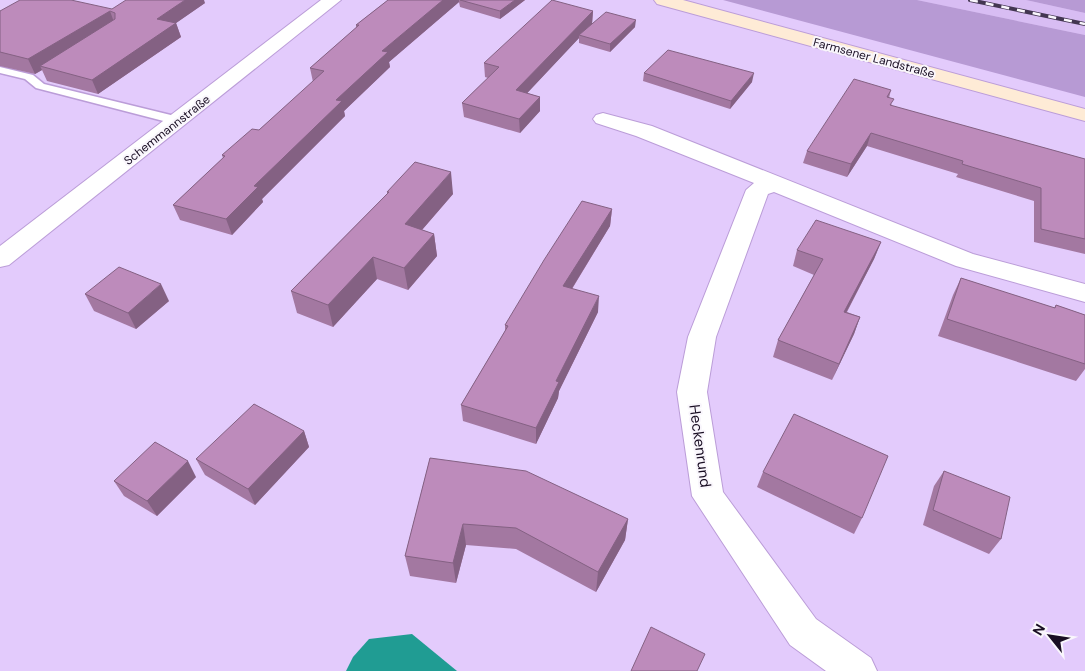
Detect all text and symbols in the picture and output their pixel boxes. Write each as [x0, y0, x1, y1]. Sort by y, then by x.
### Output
street label: Farmsener Landstraße [811, 34, 937, 82]
street label: Schemmannstraße [121, 91, 214, 169]
street label: Heckenrund [684, 403, 716, 489]
north arrow [1025, 611, 1075, 661]
text: N [1028, 621, 1049, 638]

